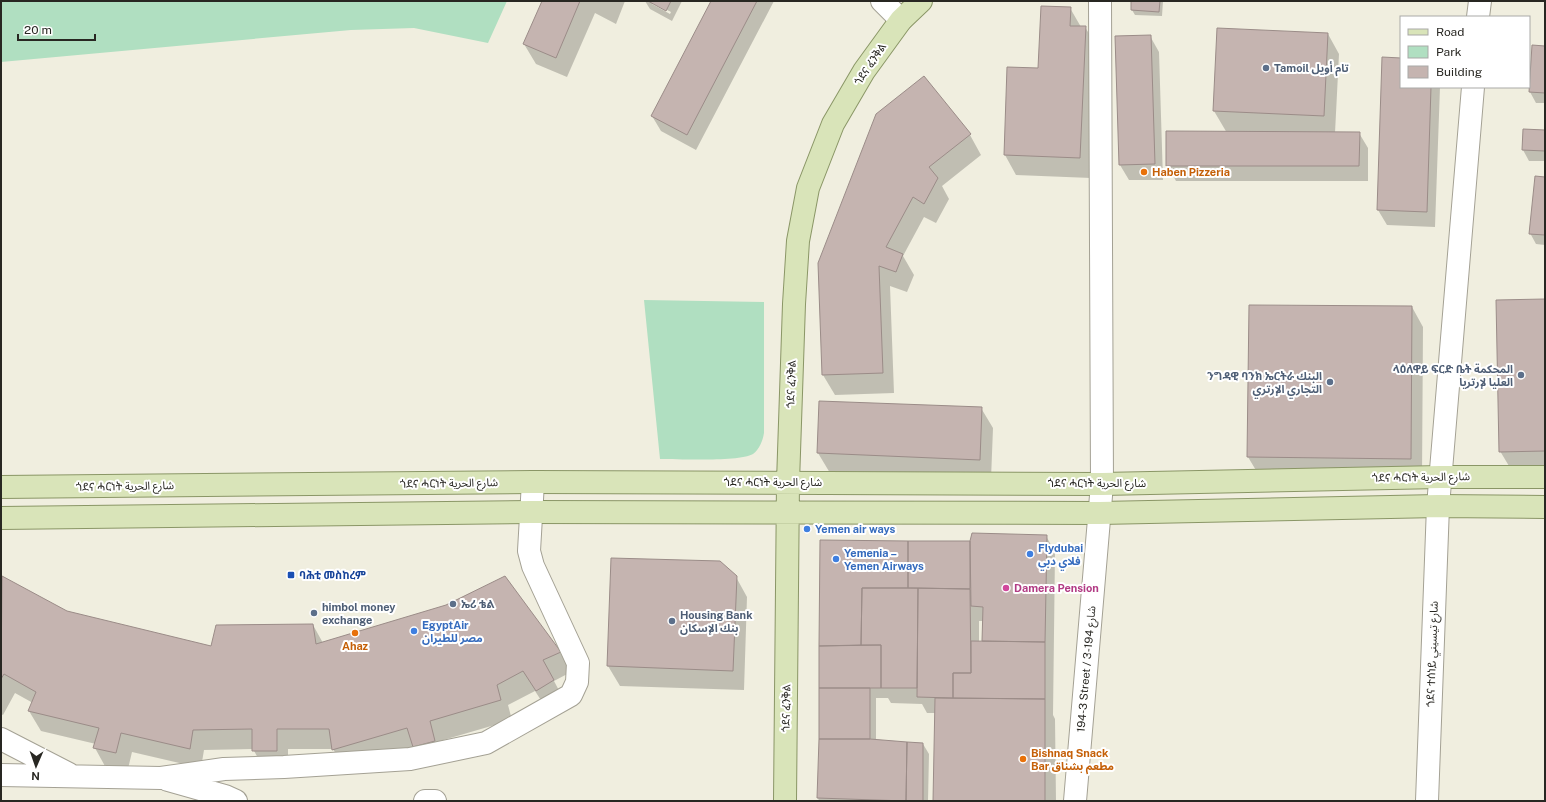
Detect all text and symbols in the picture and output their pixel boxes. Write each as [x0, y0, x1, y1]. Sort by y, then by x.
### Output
scale bar [18, 16, 95, 42]
legend [1400, 16, 1530, 88]
text: 20 m [24, 23, 52, 37]
text: Road [1436, 25, 1464, 39]
street label: ጎደና ፈንቅል [852, 40, 889, 87]
text: Park [1436, 45, 1462, 59]
place label: Tamoil تام أويل [1274, 61, 1349, 77]
marker: Tamoil تام أويل [1261, 63, 1271, 73]
text: Building [1436, 65, 1482, 79]
place label: Haben Pizzeria [1152, 166, 1230, 178]
marker: Haben Pizzeria [1139, 167, 1149, 177]
street label: ጎደና ፈንቅል [784, 359, 798, 408]
place label: ላዕለዋይ ፍርድ ቤት المحكمة العليا لإرتريا [1393, 363, 1513, 389]
place label: ንግዳዊ ባንክ ኤርትራ البنك التجاري الإرتري [1207, 370, 1322, 399]
marker: ላዕለዋይ ፍርድ ቤት المحكمة العليا لإرتريا [1516, 370, 1526, 380]
marker: ንግዳዊ ባንክ ኤርትራ البنك التجاري الإرتري [1325, 377, 1335, 387]
street label: ጎደና ሓርነት شارع الحرية [1372, 470, 1471, 486]
street label: ጎደና ሓርነት شارع الحرية [400, 476, 499, 492]
street label: ጎደና ሓርነት شارع الحرية [724, 476, 823, 490]
street label: ጎደና ሓርነት شارع الحرية [1048, 477, 1147, 491]
street label: ጎደና ሓርነት شارع الحرية [76, 479, 175, 495]
place label: Yemen air ways [815, 523, 896, 535]
marker: Yemen air ways [802, 524, 812, 534]
place label: Flydubai فلاي دبي [1038, 542, 1083, 571]
place label: Yemenia – Yemen Airways [844, 547, 924, 572]
marker: Flydubai فلاي دبي [1025, 549, 1035, 559]
marker: Yemenia – Yemen Airways [831, 554, 841, 564]
place label: ባሕቲ መስከረም [299, 569, 366, 581]
marker: ባሕቲ መስከረም [286, 570, 296, 580]
place label: Damera Pension [1014, 582, 1099, 594]
marker: Damera Pension [1001, 583, 1011, 593]
place label: ኤሪ ቴል [461, 598, 494, 610]
marker: ኤሪ ቴል [448, 599, 458, 609]
street label: ጎደና ተሰነይ شارع تيسيني [1424, 600, 1443, 707]
place label: himbol money exchange [322, 601, 396, 626]
street label: 194-3 Street / شارع 194-3 [1074, 605, 1100, 733]
marker: himbol money exchange [309, 608, 319, 618]
place label: Housing Bank بنك الإسكان [680, 609, 753, 635]
marker: Housing Bank بنك الإسكان [667, 616, 677, 626]
place label: EgyptAir مصر للطيران [422, 619, 483, 645]
marker: EgyptAir مصر للطيران [409, 626, 419, 636]
marker: Ahaz [350, 628, 360, 638]
place label: Ahaz [342, 640, 369, 652]
street label: ጎደና ፈንቅል [780, 683, 792, 732]
north arrow [16, 746, 56, 786]
place label: Bishnaq Snack Bar مطعم بشناق [1031, 747, 1114, 775]
marker: Bishnaq Snack Bar مطعم بشناق [1018, 754, 1028, 764]
text: N [31, 770, 40, 782]

